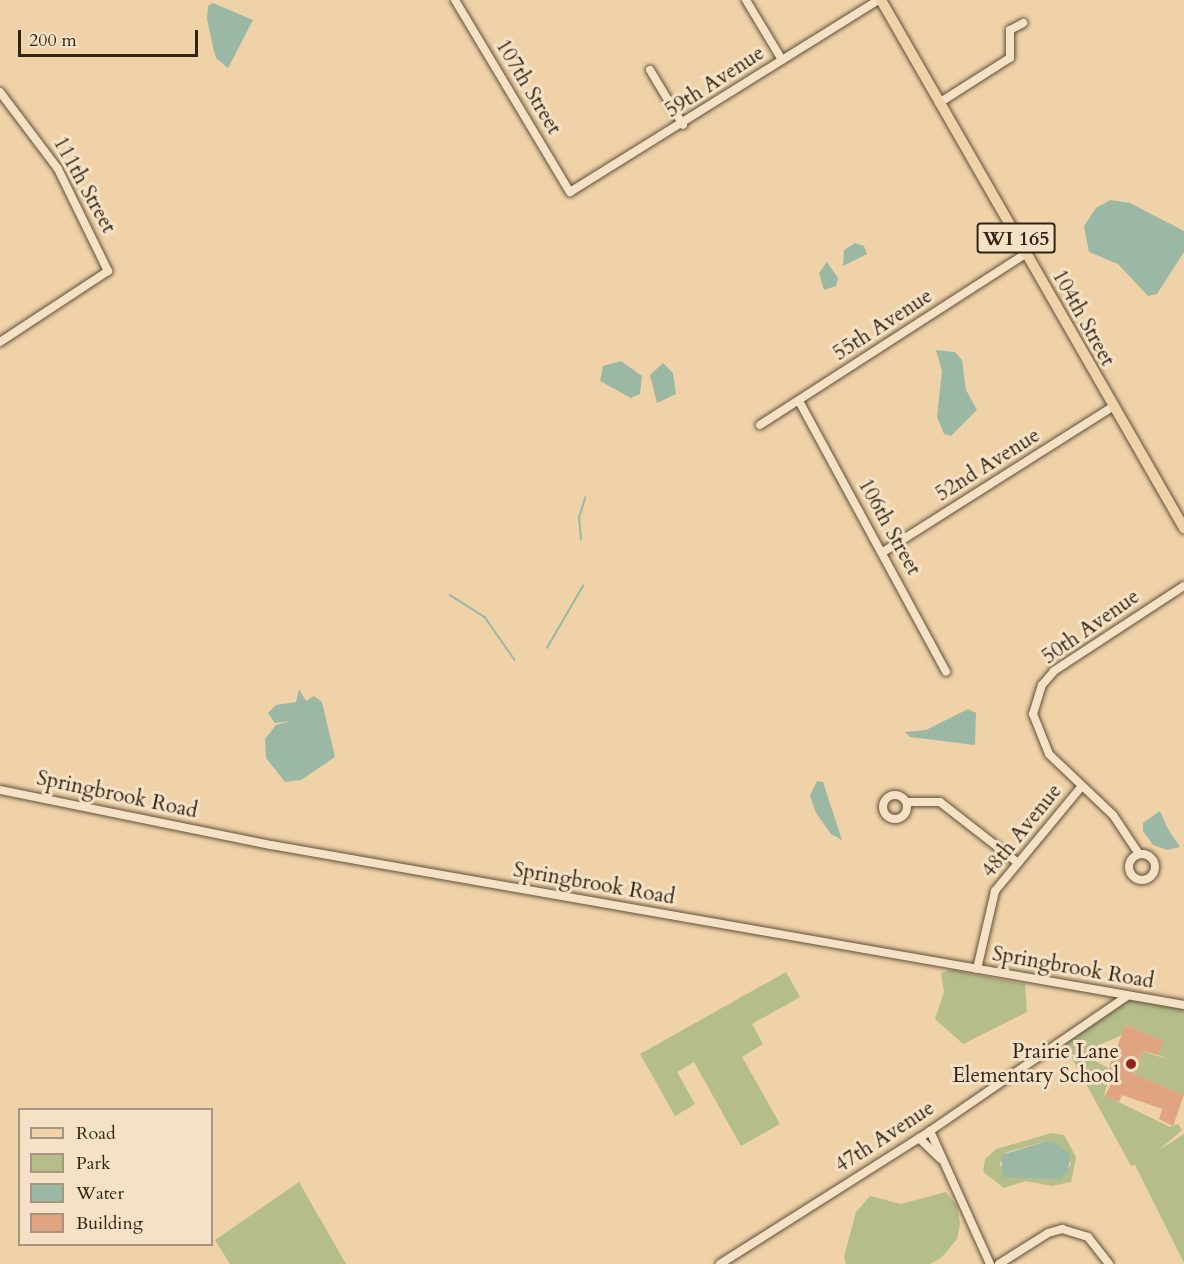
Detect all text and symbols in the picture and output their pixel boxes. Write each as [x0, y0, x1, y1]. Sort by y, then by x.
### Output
scale bar [21, 18, 201, 56]
text: 200 m [29, 28, 77, 53]
street label: 107th Street [490, 35, 566, 139]
street label: 59th Avenue [661, 41, 769, 123]
street label: 111th Street [47, 132, 121, 238]
road number: WI 165 [976, 221, 1056, 255]
street label: 104th Street [1046, 265, 1120, 371]
street label: 55th Avenue [829, 284, 937, 366]
street label: 52nd Avenue [931, 423, 1045, 507]
street label: 106th Street [852, 474, 926, 580]
street label: 50th Avenue [1037, 584, 1145, 670]
street label: Springbrook Road [34, 766, 200, 824]
street label: 48th Avenue [977, 779, 1067, 883]
street label: Springbrook Road [511, 857, 677, 911]
street label: Springbrook Road [990, 941, 1156, 995]
place label: Prairie Lane Elementary School [952, 1039, 1119, 1089]
marker: Prairie Lane Elementary School [1124, 1057, 1138, 1071]
street label: 47th Avenue [831, 1096, 939, 1178]
legend [18, 1108, 213, 1246]
text: Road [76, 1121, 116, 1146]
text: Park [76, 1151, 111, 1176]
text: Water [76, 1181, 124, 1206]
text: Building [76, 1211, 143, 1236]

